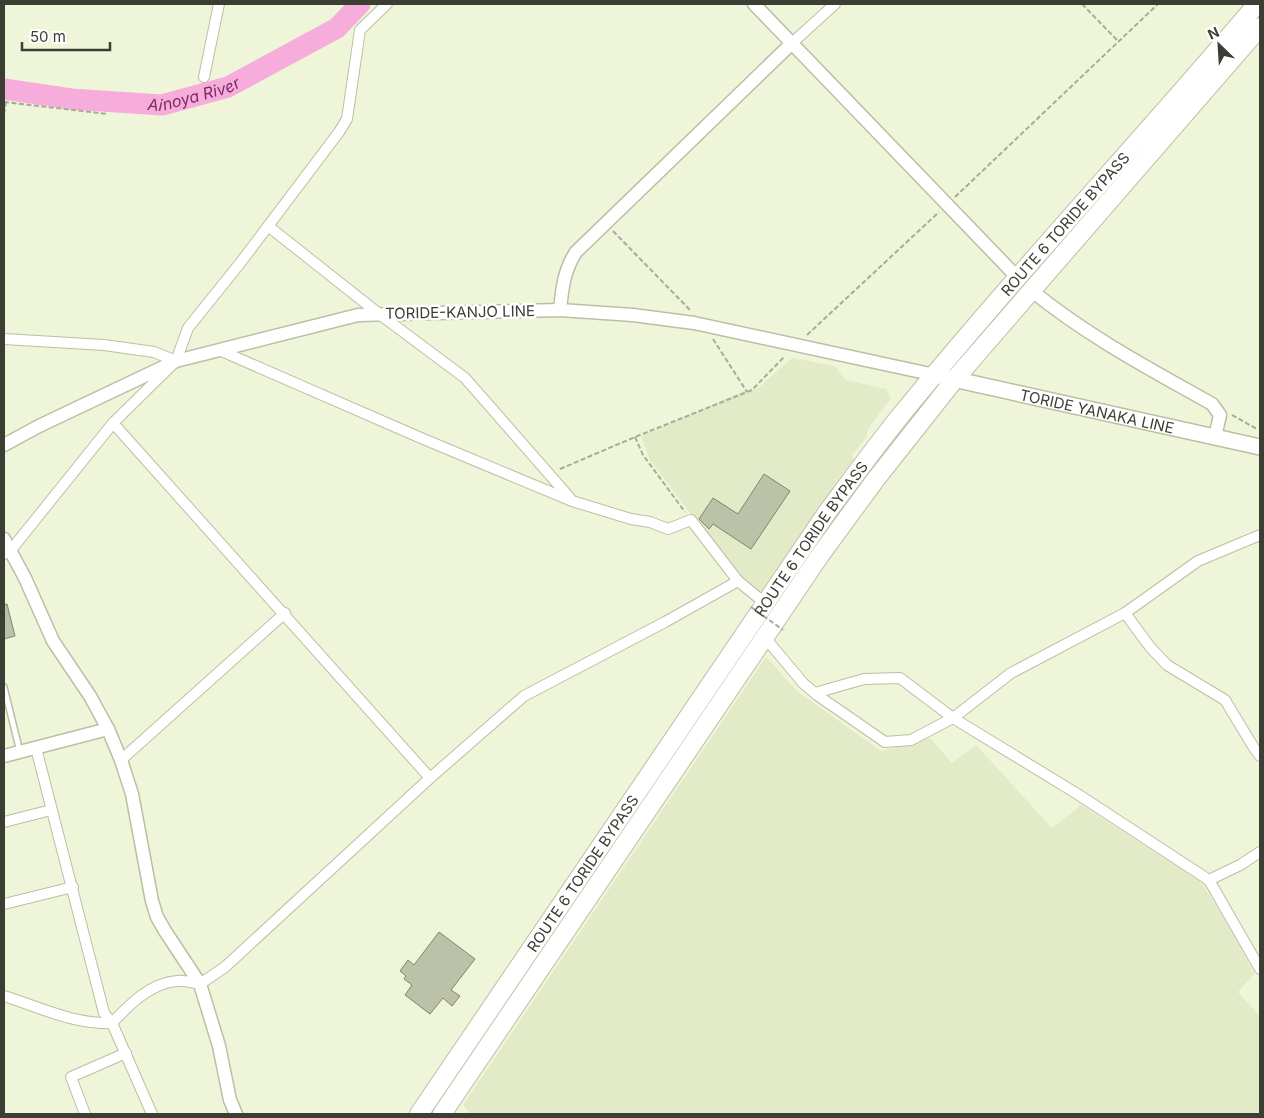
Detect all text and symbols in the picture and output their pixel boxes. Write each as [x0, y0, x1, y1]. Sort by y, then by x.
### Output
scale bar [22, 20, 110, 52]
north arrow [1194, 20, 1244, 70]
text: N [1205, 23, 1222, 43]
text: 50 m [30, 27, 66, 46]
water label: Ainoya River [146, 72, 244, 115]
street label: ROUTE 6 TORIDE BYPASS [996, 148, 1133, 300]
street label: TORIDE-KANJO LINE [385, 301, 535, 323]
street label: TORIDE YANAKA LINE [1018, 385, 1176, 437]
street label: ROUTE 6 TORIDE BYPASS [750, 457, 872, 620]
street label: ROUTE 6 TORIDE BYPASS [522, 791, 642, 955]

